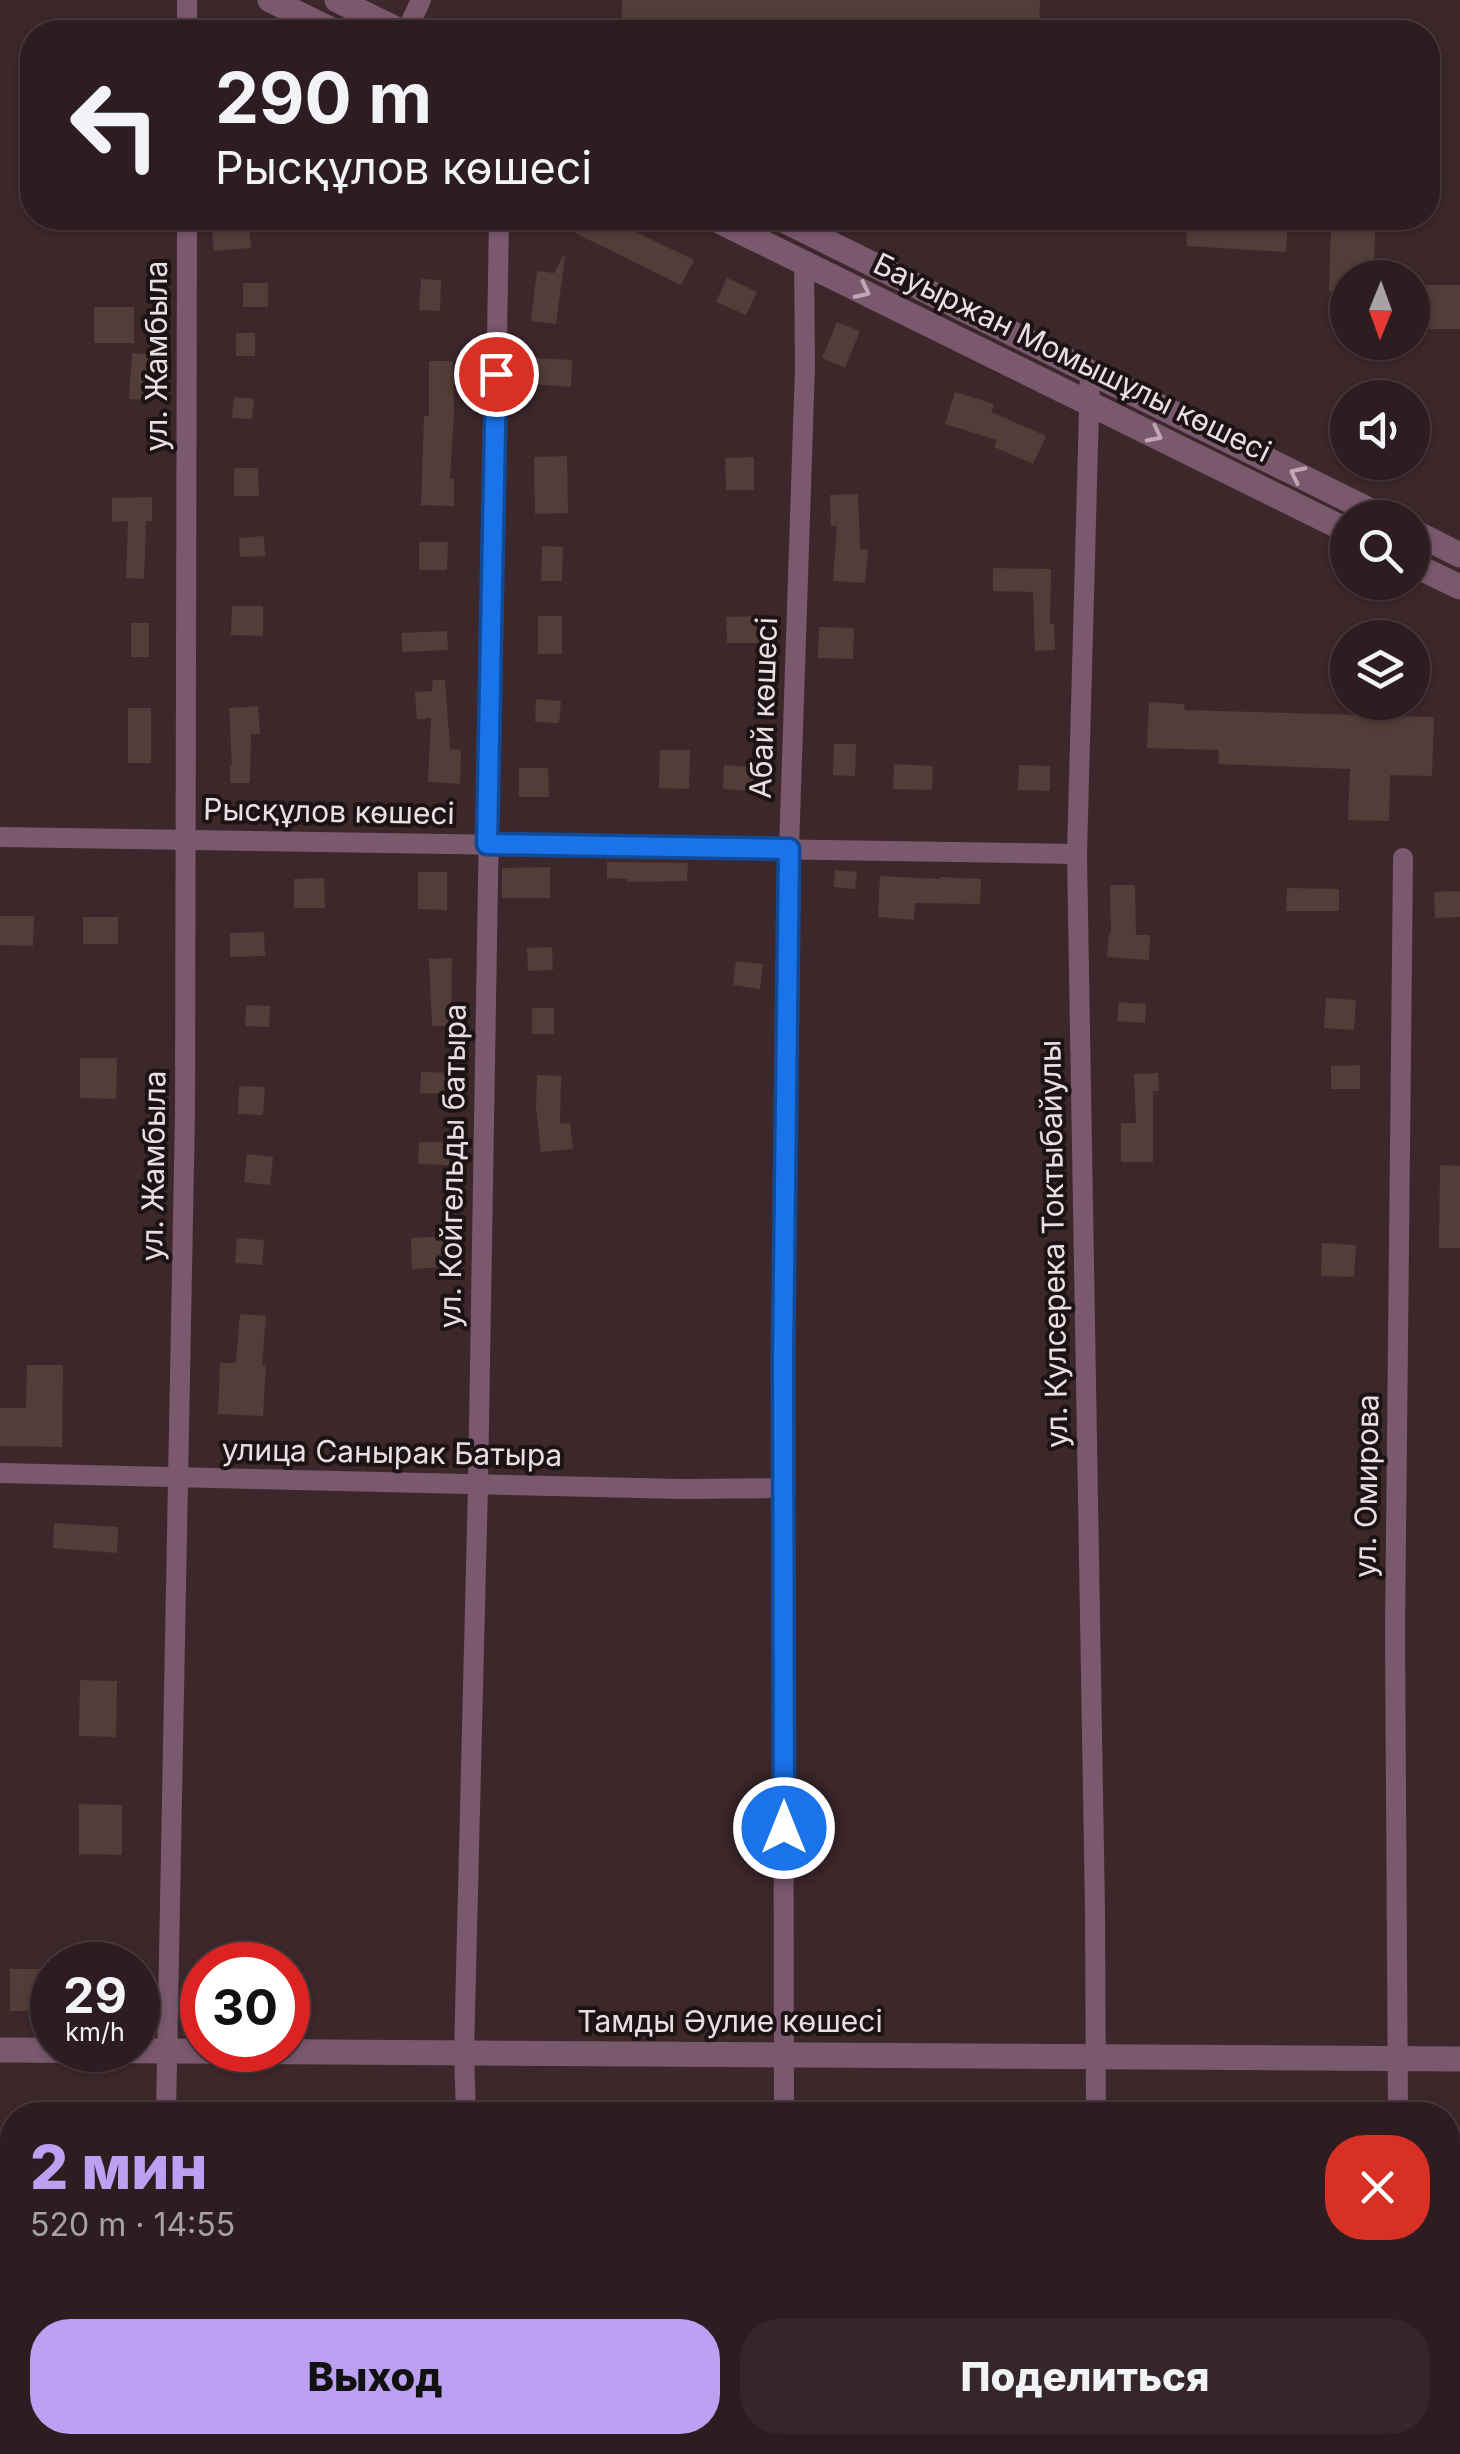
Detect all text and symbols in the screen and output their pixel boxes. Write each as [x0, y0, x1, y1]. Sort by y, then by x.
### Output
text: 290 m [215, 55, 432, 140]
icon: left [50, 60, 180, 190]
text: Рысқұлов көшесі [215, 140, 592, 195]
street label: Бауыржан Момышұлы көшесі [868, 245, 1277, 469]
north arrow [1330, 260, 1430, 360]
map controls [1330, 260, 1430, 720]
street label: ул. Жамбыла [138, 261, 174, 451]
one-way arrow [853, 279, 871, 299]
pin [454, 332, 539, 417]
icon: arrive [469, 347, 524, 402]
button: sound [1330, 380, 1430, 480]
one-way arrow [1144, 423, 1162, 443]
one-way arrow [1290, 467, 1308, 486]
button: search [1330, 500, 1430, 600]
street label: Абай көшесі [742, 617, 784, 799]
button: layers [1330, 620, 1430, 720]
street label: Рысқұлов көшесі [203, 791, 455, 831]
street label: ул. Койгельды батыра [431, 1003, 473, 1329]
street label: ул. Кулсерека Токтыбайулы [1031, 1040, 1075, 1448]
street label: ул. Жамбыла [133, 1070, 173, 1262]
street label: ул. Омирова [1346, 1394, 1386, 1578]
street label: улица Санырак Батыра [221, 1431, 563, 1473]
position arrow [732, 1776, 836, 1880]
speed limit sign: 30 [180, 1942, 310, 2072]
text: 29 [63, 1965, 127, 2025]
street label: Тамды Әулие көшесі [577, 2003, 883, 2039]
text: km/h [65, 2017, 125, 2047]
text: 2 мин [30, 2131, 207, 2203]
button: close [1325, 2135, 1430, 2240]
text: 520 m · 14:55 [30, 2205, 235, 2244]
button: Выход [30, 2319, 720, 2434]
button: Поделиться [740, 2319, 1430, 2434]

